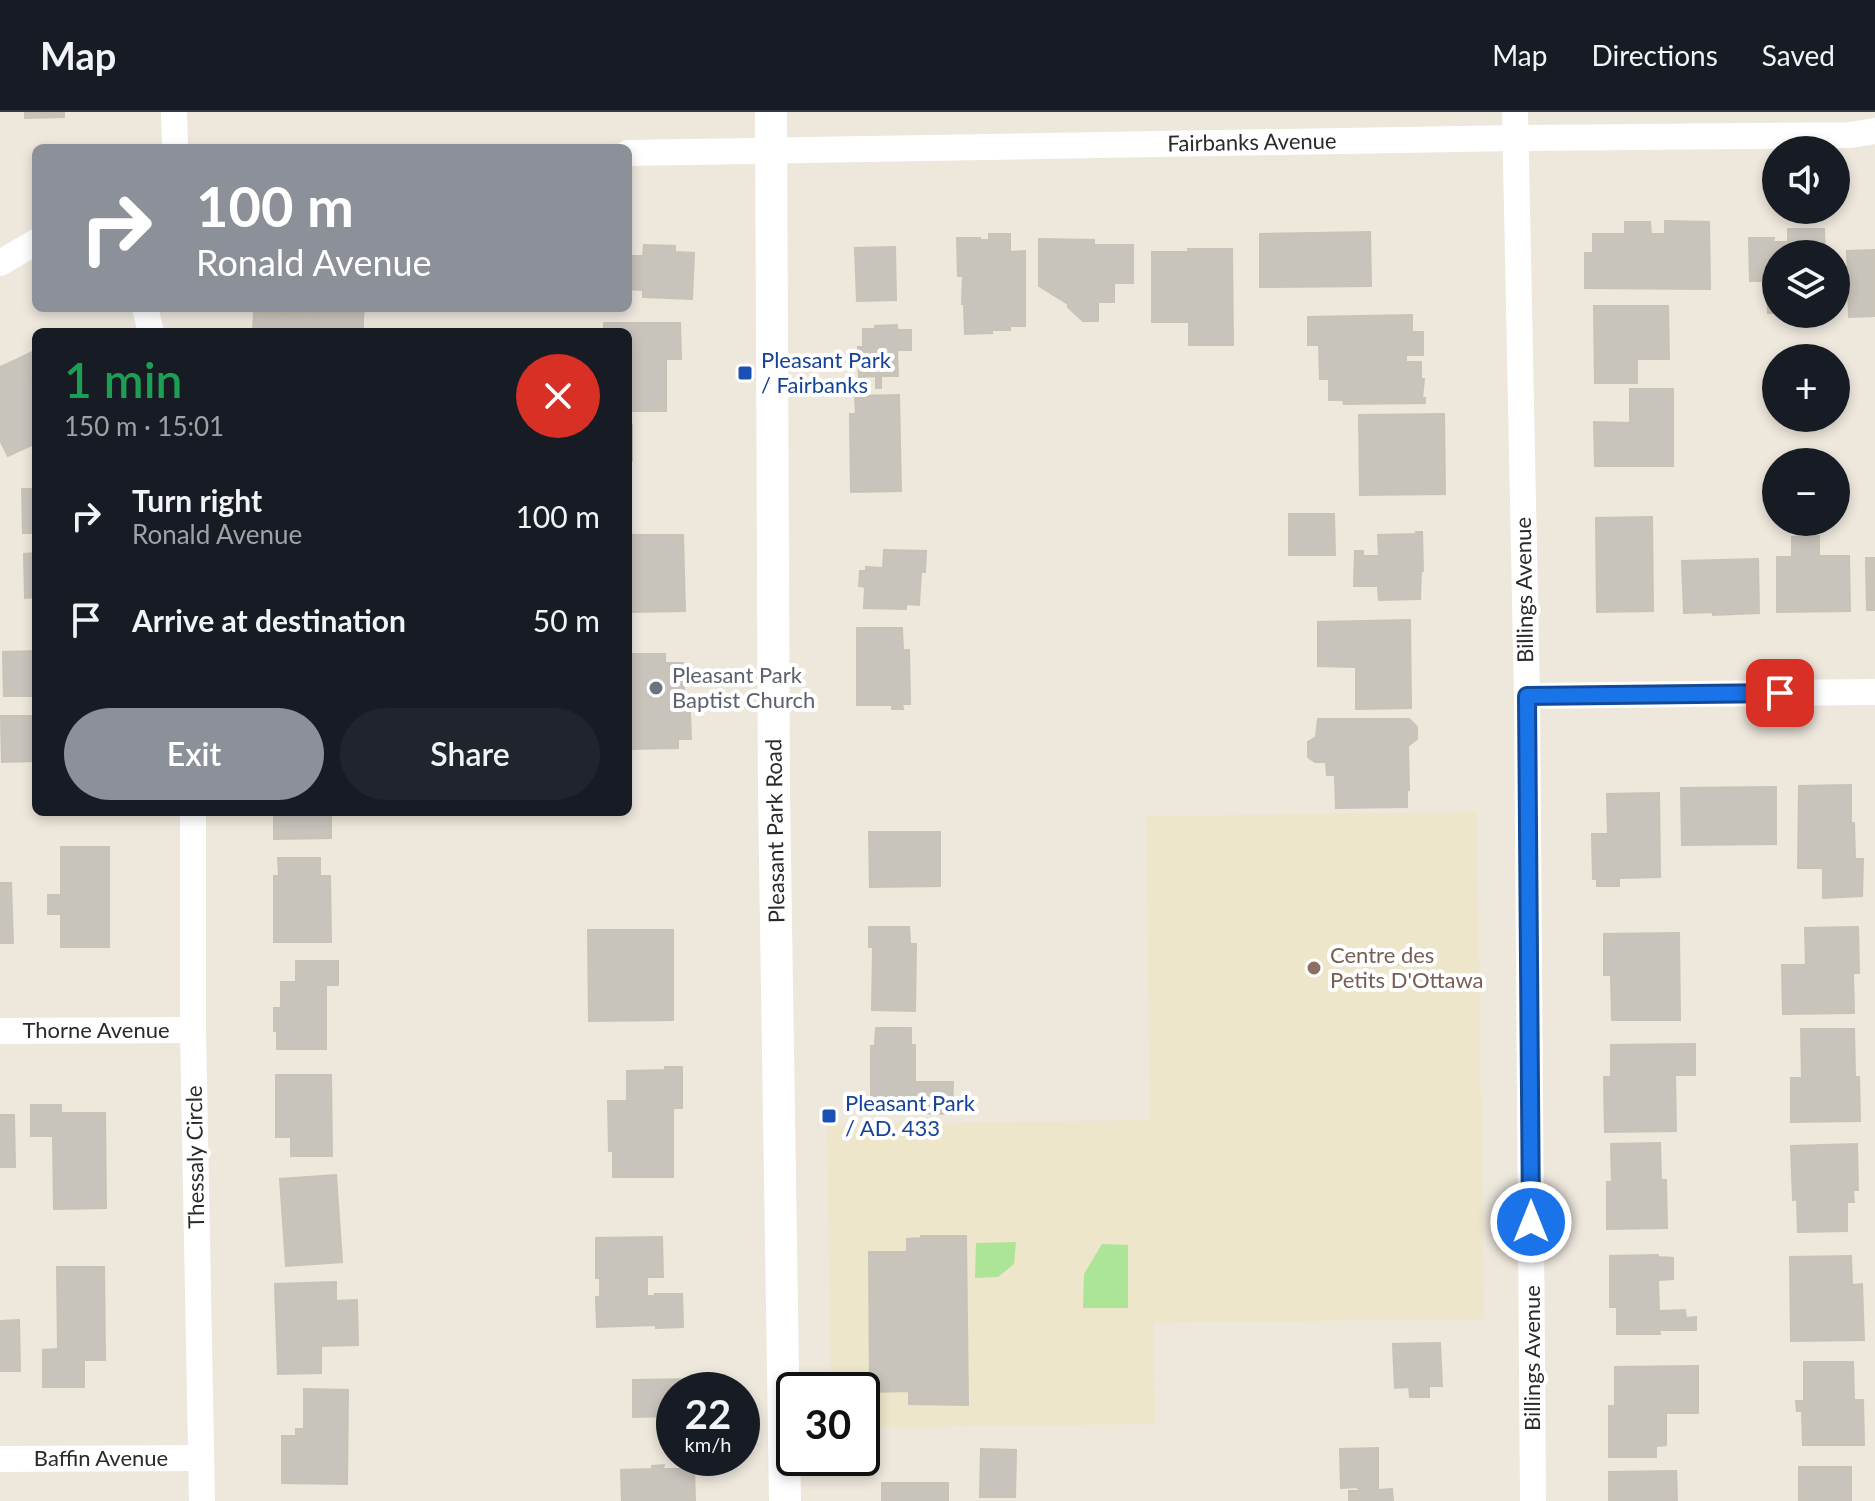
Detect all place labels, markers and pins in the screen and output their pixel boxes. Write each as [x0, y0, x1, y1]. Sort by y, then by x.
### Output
place label: Pleasant Park / Fairbanks [761, 346, 892, 398]
marker: Pleasant Park / Fairbanks [736, 364, 754, 382]
pin [1746, 659, 1814, 727]
place label: Pleasant Park Baptist Church [672, 661, 815, 713]
marker: Pleasant Park Baptist Church [647, 679, 665, 697]
place label: Centre des Petits D'Ottawa [1330, 941, 1484, 993]
marker: Centre des Petits D'Ottawa [1305, 959, 1323, 977]
place label: Pleasant Park / AD. 433 [845, 1089, 976, 1141]
marker: Pleasant Park / AD. 433 [820, 1107, 838, 1125]

